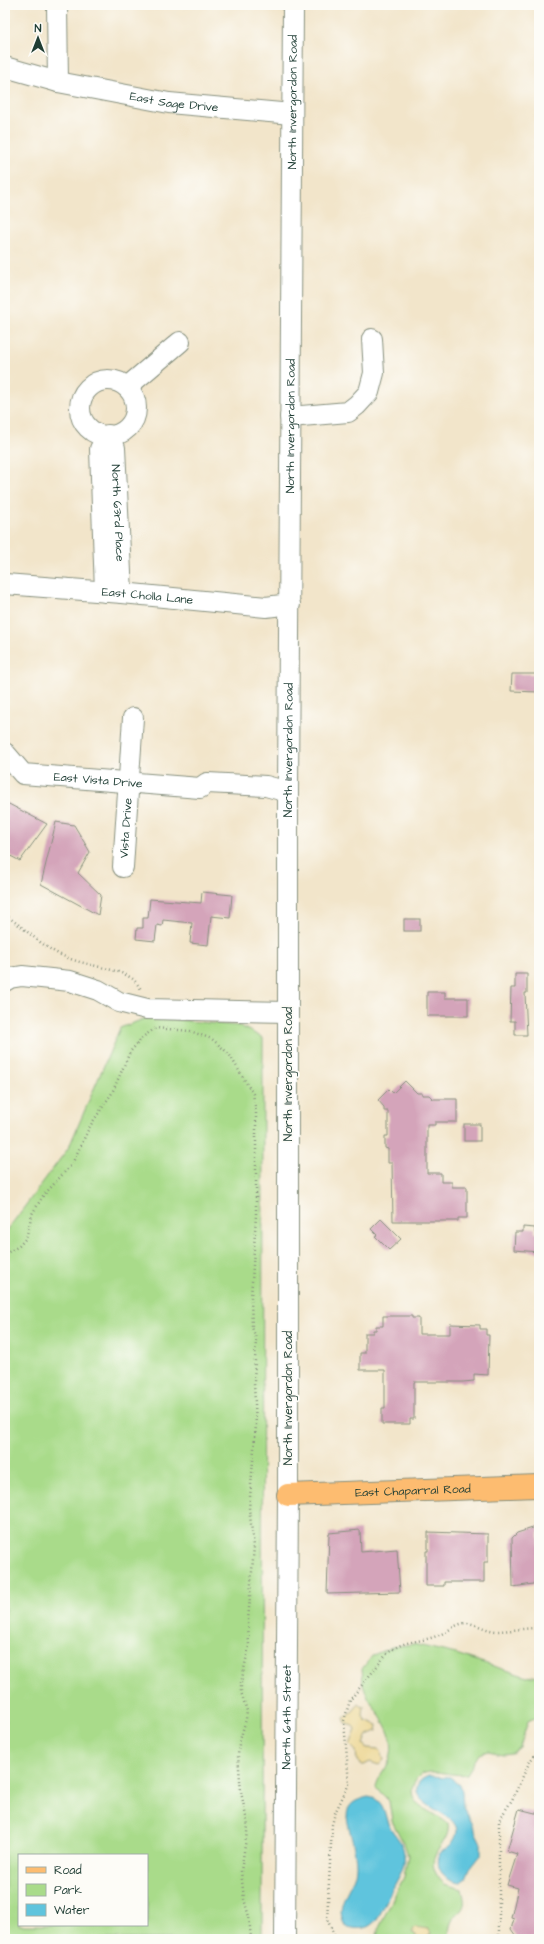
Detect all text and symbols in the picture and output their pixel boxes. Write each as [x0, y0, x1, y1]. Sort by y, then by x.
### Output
north arrow [18, 18, 58, 58]
text: N [35, 21, 42, 36]
street label: North Invergordon Road [284, 35, 302, 169]
street label: East Sage Drive [128, 88, 220, 116]
street label: North Invergordon Road [282, 359, 300, 493]
street label: North 63rd Place [107, 464, 129, 563]
street label: East Cholla Lane [101, 583, 194, 609]
street label: North Invergordon Road [280, 683, 298, 817]
street label: East Vista Drive [53, 768, 144, 792]
street label: Vista Drive [116, 797, 137, 859]
street label: North Invergordon Road [280, 1007, 298, 1141]
street label: North Invergordon Road [280, 1331, 298, 1465]
street label: East Chaparral Road [355, 1480, 471, 1502]
street label: North 64th Street [278, 1664, 296, 1770]
legend [18, 1854, 148, 1926]
text: Road [54, 1862, 82, 1879]
text: Park [54, 1882, 82, 1899]
text: Water [54, 1902, 90, 1919]

